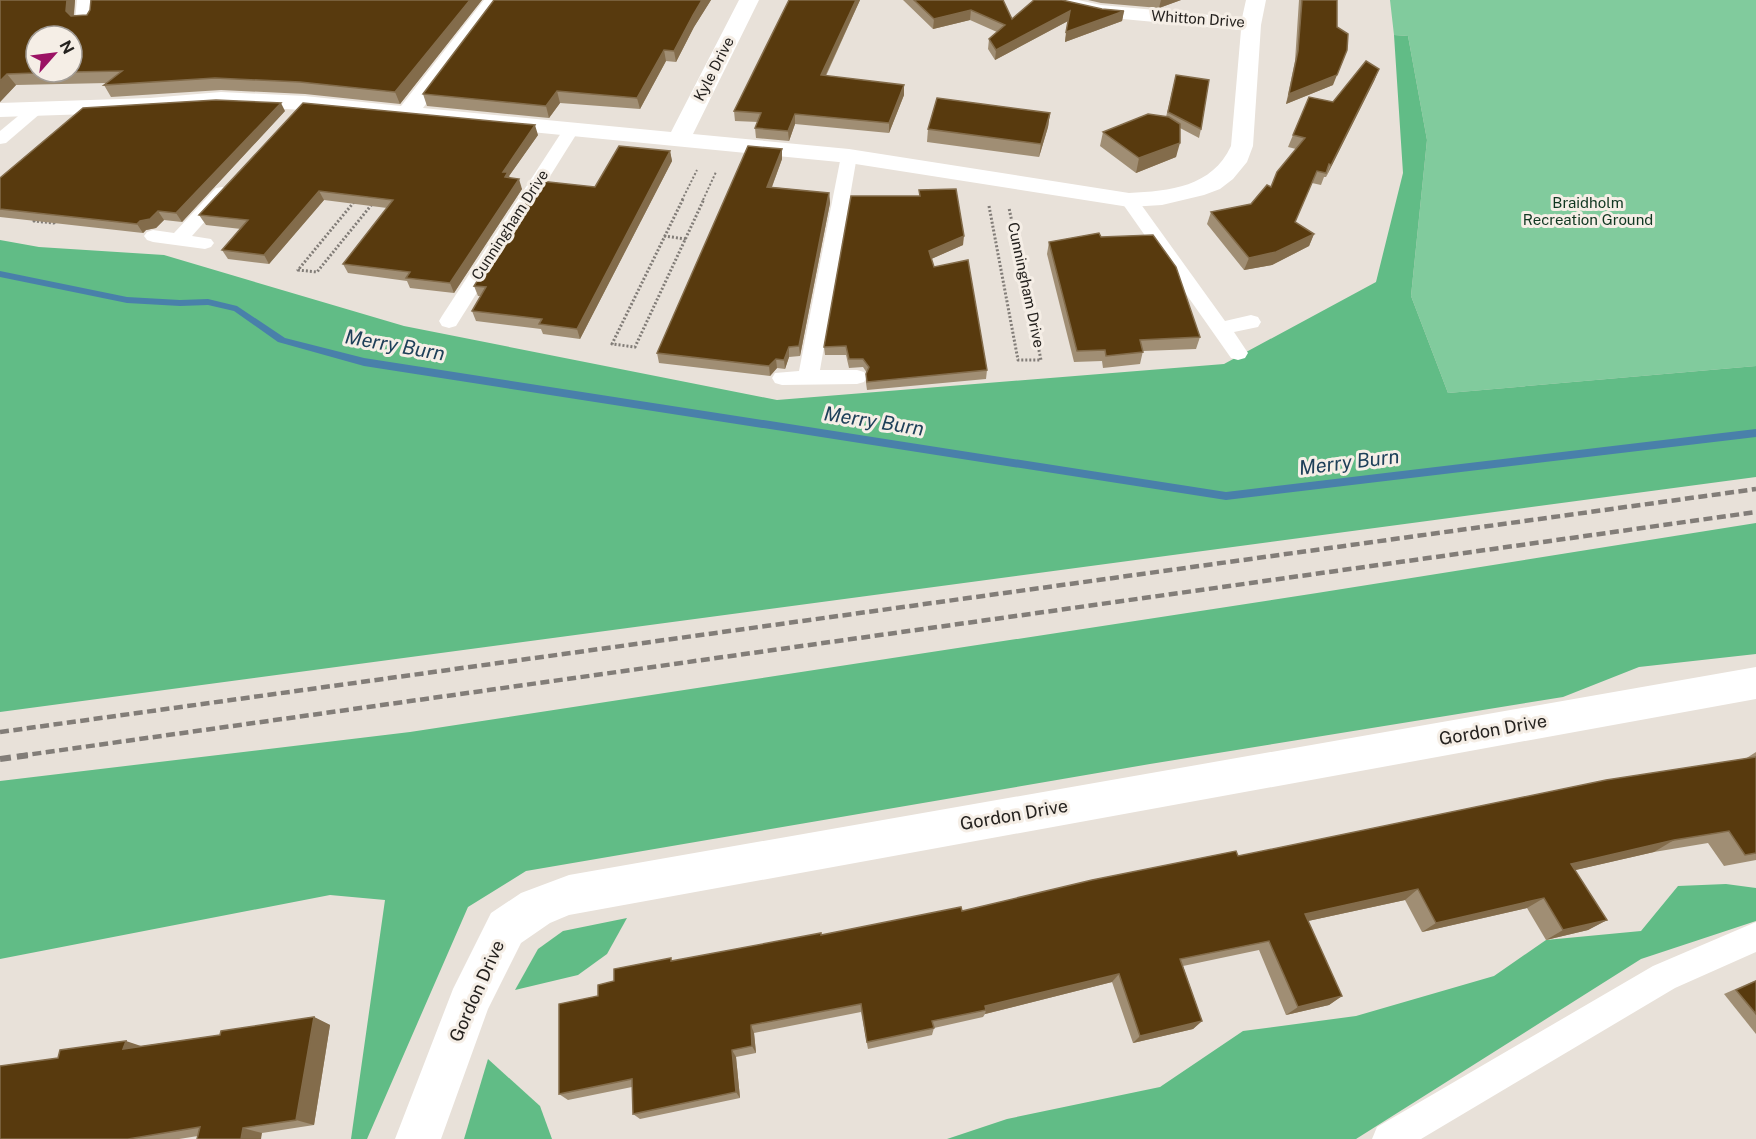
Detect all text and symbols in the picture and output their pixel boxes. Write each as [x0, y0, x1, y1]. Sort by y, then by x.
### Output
street label: Whitton Drive [1151, 7, 1246, 30]
north arrow [24, 24, 84, 84]
street label: Kyle Drive [690, 34, 737, 104]
text: N [55, 37, 78, 57]
street label: Cunningham Drive [468, 167, 551, 283]
park label: Braidholm Recreation Ground [1523, 194, 1653, 228]
street label: Cunningham Drive [1005, 221, 1048, 349]
water label: Merry Burn [343, 324, 447, 366]
water label: Merry Burn [822, 401, 926, 441]
water label: Merry Burn [1297, 444, 1401, 480]
street label: Gordon Drive [1437, 710, 1548, 749]
street label: Gordon Drive [958, 795, 1069, 834]
street label: Gordon Drive [445, 937, 508, 1045]

